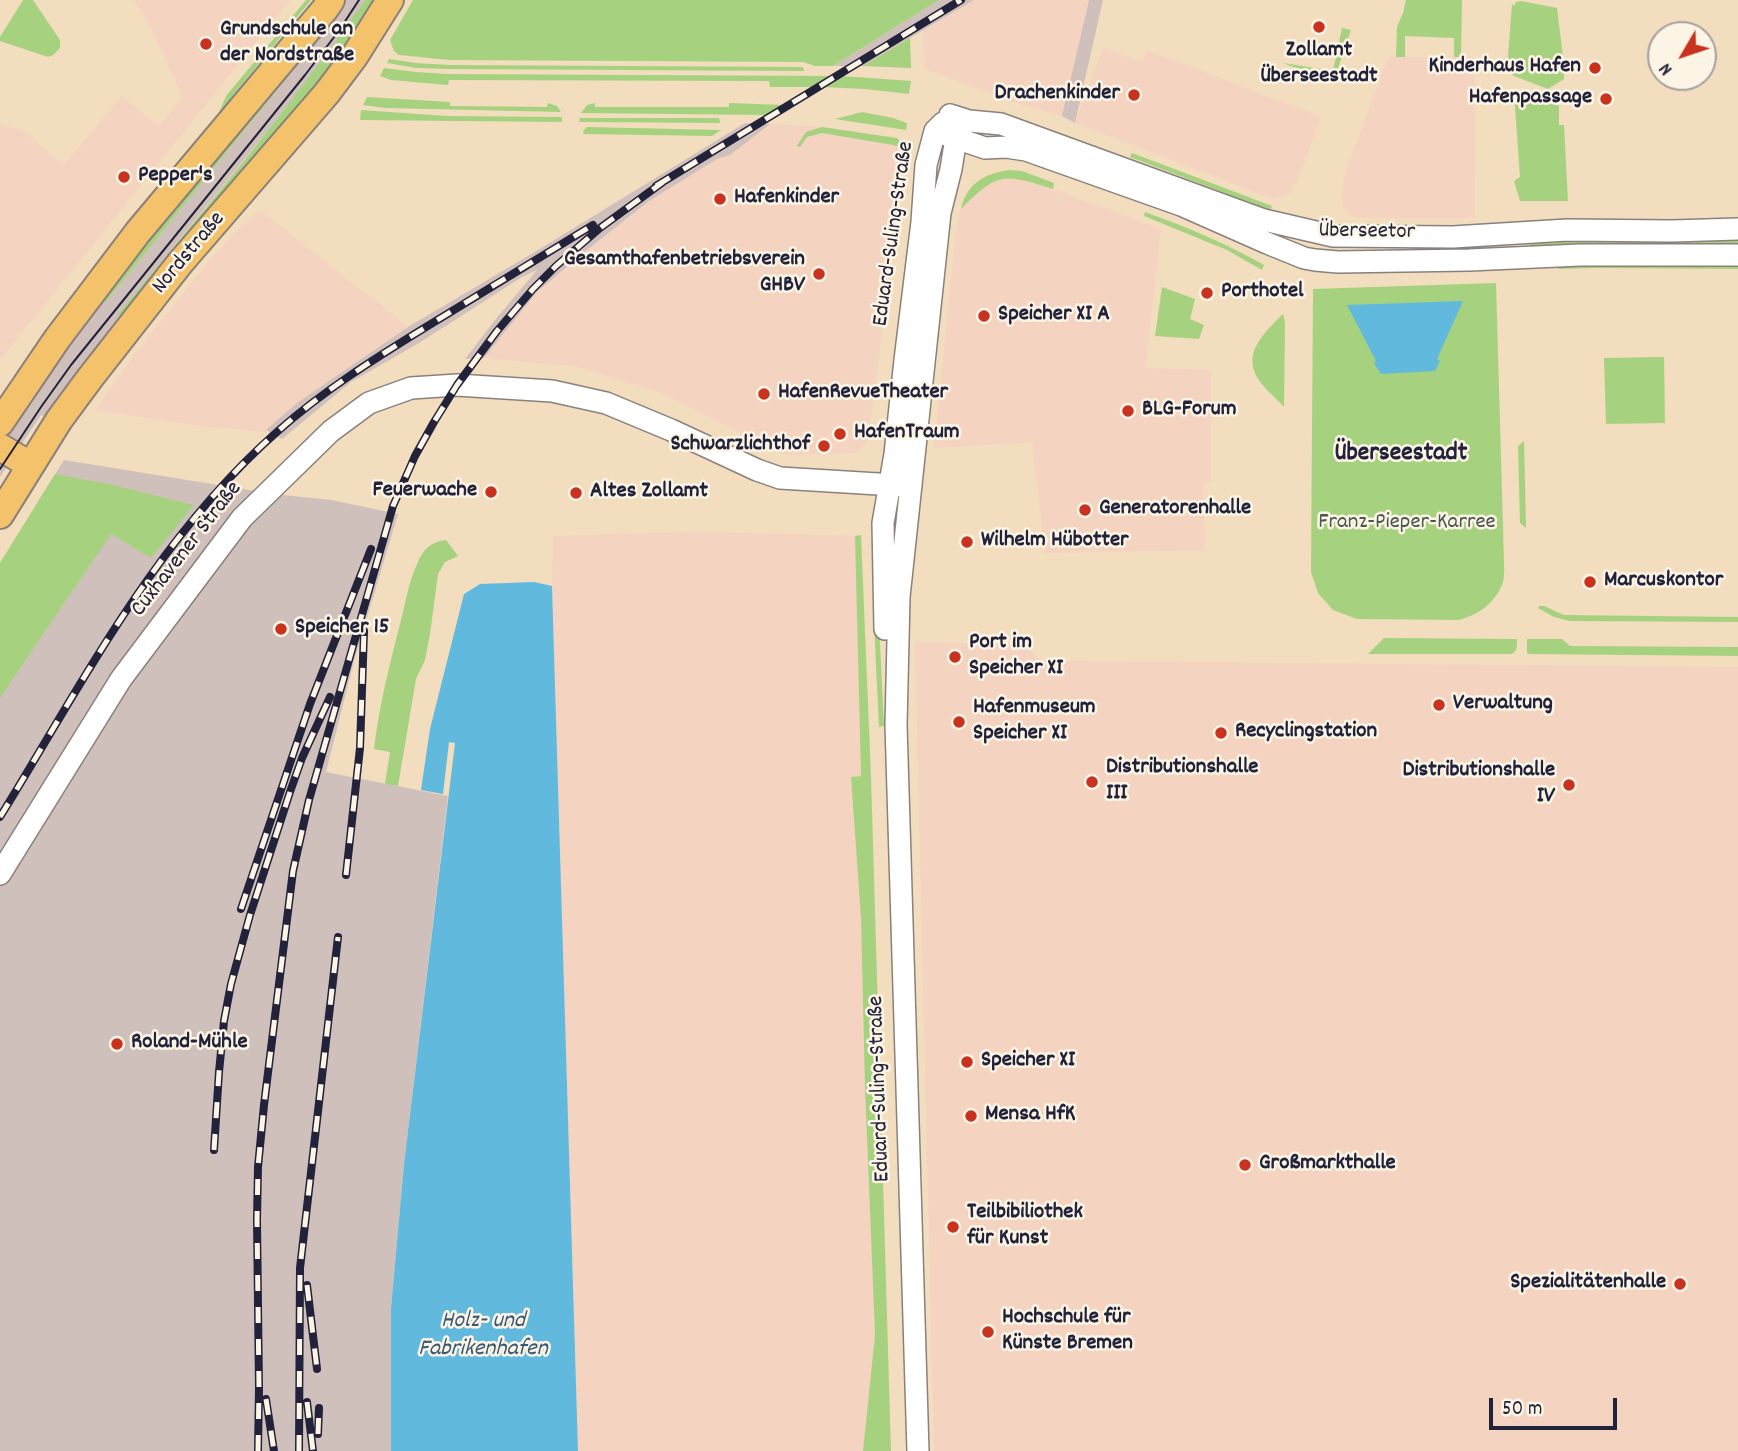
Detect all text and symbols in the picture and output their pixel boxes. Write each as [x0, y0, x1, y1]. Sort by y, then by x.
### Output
place label: Grundschule an der Nordstraße [220, 17, 354, 71]
marker: Zollamt Überseestadt [1311, 19, 1327, 35]
north arrow [1647, 21, 1717, 91]
marker: Grundschule an der Nordstraße [198, 36, 214, 52]
place label: Zollamt Überseestadt [1260, 38, 1378, 92]
place label: Kinderhaus Hafen [1429, 54, 1581, 82]
text: N [1653, 56, 1680, 80]
marker: Kinderhaus Hafen [1587, 60, 1603, 76]
place label: Drachenkinder [995, 81, 1120, 109]
place label: Hafenpassage [1469, 85, 1592, 113]
marker: Drachenkinder [1126, 87, 1142, 103]
marker: Hafenpassage [1598, 91, 1614, 107]
street label: Eduard-Suling-Straße [868, 140, 922, 328]
place label: Pepper's [138, 163, 213, 191]
marker: Pepper's [116, 169, 132, 185]
place label: Hafenkinder [734, 185, 839, 213]
marker: Hafenkinder [712, 191, 728, 207]
street label: Nordstraße [147, 207, 233, 301]
street label: Überseetor [1319, 218, 1415, 248]
place label: Gesamthafenbetriebsverein GHBV [564, 247, 805, 301]
marker: Gesamthafenbetriebsverein GHBV [811, 266, 827, 282]
place label: Porthotel [1221, 279, 1304, 307]
marker: Porthotel [1199, 285, 1215, 301]
place label: Speicher XI A [998, 302, 1110, 330]
marker: Speicher XI A [976, 308, 992, 324]
place label: HafenRevueTheater [778, 380, 948, 408]
marker: HafenRevueTheater [756, 386, 772, 402]
place label: BLG-Forum [1142, 397, 1237, 425]
marker: BLG-Forum [1120, 403, 1136, 419]
place label: HafenTraum [854, 420, 960, 448]
marker: HafenTraum [832, 426, 848, 442]
place label: Schwarzlichthof [670, 432, 810, 460]
marker: Schwarzlichthof [816, 438, 832, 454]
district label: Überseestadt [1335, 439, 1467, 471]
street label: Cuxhavener Straße [127, 477, 249, 623]
place label: Feuerwache [373, 478, 477, 506]
place label: Altes Zollamt [590, 479, 708, 507]
marker: Feuerwache [483, 484, 499, 500]
marker: Altes Zollamt [568, 485, 584, 501]
place label: Generatorenhalle [1099, 496, 1251, 524]
marker: Generatorenhalle [1077, 502, 1093, 518]
park label: Franz-Pieper-Karree [1318, 510, 1496, 538]
place label: Wilhelm Hübotter [981, 528, 1129, 556]
marker: Wilhelm Hübotter [959, 534, 975, 550]
place label: Marcuskontor [1604, 568, 1723, 596]
marker: Marcuskontor [1582, 574, 1598, 590]
place label: Speicher 15 [295, 615, 389, 643]
marker: Speicher 15 [273, 621, 289, 637]
place label: Port im Speicher XI [969, 630, 1063, 684]
marker: Port im Speicher XI [947, 649, 963, 665]
place label: Verwaltung [1453, 691, 1553, 719]
place label: Hafenmuseum Speicher XI [973, 695, 1096, 749]
marker: Verwaltung [1431, 697, 1447, 713]
marker: Hafenmuseum Speicher XI [951, 714, 967, 730]
place label: Recyclingstation [1235, 719, 1377, 747]
marker: Recyclingstation [1213, 725, 1229, 741]
place label: Distributionshalle III [1106, 755, 1258, 809]
place label: Distributionshalle IV [1403, 758, 1555, 812]
marker: Distributionshalle III [1084, 774, 1100, 790]
marker: Distributionshalle IV [1561, 777, 1577, 793]
street label: Eduard-Suling-Straße [864, 995, 898, 1183]
place label: Roland-Mühle [131, 1030, 247, 1058]
marker: Roland-Mühle [109, 1036, 125, 1052]
place label: Speicher XI [981, 1048, 1075, 1076]
marker: Speicher XI [959, 1054, 975, 1070]
place label: Mensa HfK [985, 1102, 1075, 1130]
marker: Mensa HfK [963, 1108, 979, 1124]
place label: Großmarkthalle [1259, 1151, 1396, 1179]
marker: Großmarkthalle [1237, 1157, 1253, 1173]
place label: Teilbibiliothek für Kunst [967, 1200, 1083, 1254]
marker: Teilbibiliothek für Kunst [945, 1219, 961, 1235]
place label: Spezialitätenhalle [1510, 1270, 1666, 1298]
marker: Spezialitätenhalle [1672, 1276, 1688, 1292]
place label: Hochschule für Künste Bremen [1002, 1305, 1133, 1359]
water label: Holz- und Fabrikenhafen [418, 1309, 548, 1365]
marker: Hochschule für Künste Bremen [980, 1324, 996, 1340]
scale bar [1493, 1384, 1621, 1428]
text: 50 m [1502, 1395, 1542, 1425]

